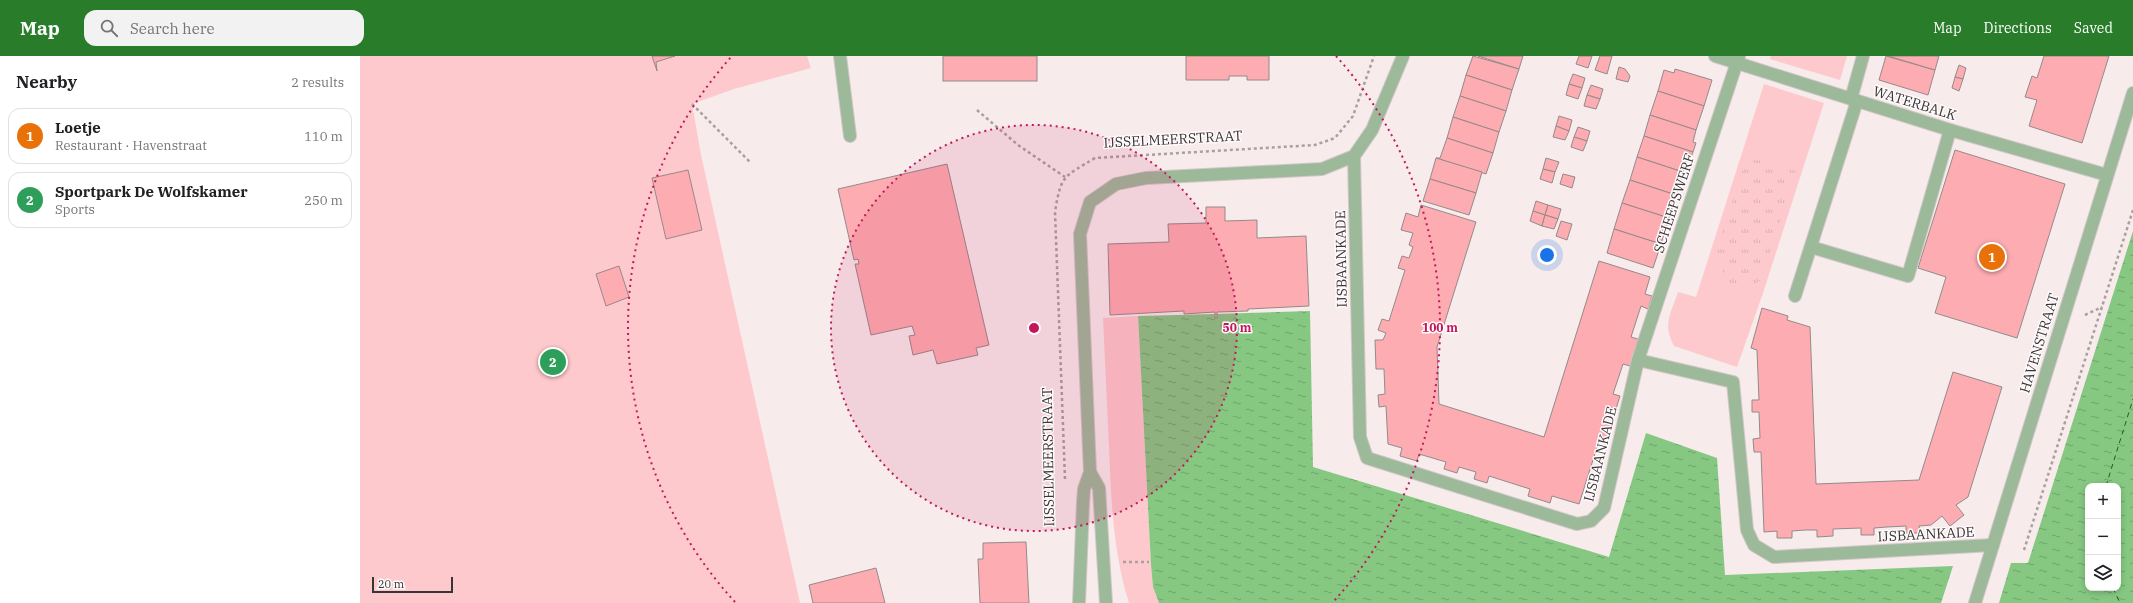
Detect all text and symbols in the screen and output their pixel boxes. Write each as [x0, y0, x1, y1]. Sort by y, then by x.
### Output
search box [84, 10, 364, 46]
text: Map [20, 16, 60, 40]
icon: search [98, 17, 120, 39]
text: Search here [130, 19, 214, 38]
text: Map [1933, 19, 1962, 37]
text: Directions [1984, 19, 2052, 37]
text: Saved [2074, 19, 2113, 37]
text: Nearby [16, 71, 77, 93]
text: 2 results [291, 74, 344, 91]
street label: WATERBALK [1871, 82, 1959, 124]
text: Loetje [55, 118, 101, 137]
street label: IJSSELMEERSTRAAT [1103, 126, 1243, 152]
text: 1 [26, 128, 34, 145]
text: 110 m [304, 128, 343, 145]
text: Restaurant · Havenstraat [55, 137, 207, 154]
street label: SCHEEPSWERF [1649, 151, 1699, 255]
text: Sportpark De Wolfskamer [55, 182, 248, 201]
text: 2 [26, 192, 34, 209]
text: 250 m [304, 192, 343, 209]
text: Sports [55, 201, 95, 218]
street label: IJSBAANKADE [1331, 210, 1351, 308]
pin: 1 [1979, 242, 2005, 272]
your location [1537, 245, 1557, 265]
street label: HAVENSTRAAT [2015, 291, 2063, 395]
text: 50 m [1223, 320, 1252, 335]
text: 100 m [1422, 320, 1458, 335]
centre of rings [1027, 321, 1041, 335]
pin: 2 [540, 347, 566, 377]
street label: IJSSELMEERSTRAAT [1038, 387, 1058, 527]
street label: IJSBAANKADE [1580, 405, 1621, 503]
map controls [2085, 483, 2121, 591]
button: + [2085, 483, 2121, 519]
button: − [2085, 519, 2121, 555]
street label: IJSBAANKADE [1877, 522, 1975, 546]
button: layers [2085, 555, 2121, 591]
scale bar [372, 575, 453, 594]
text: 20 m [378, 577, 404, 591]

